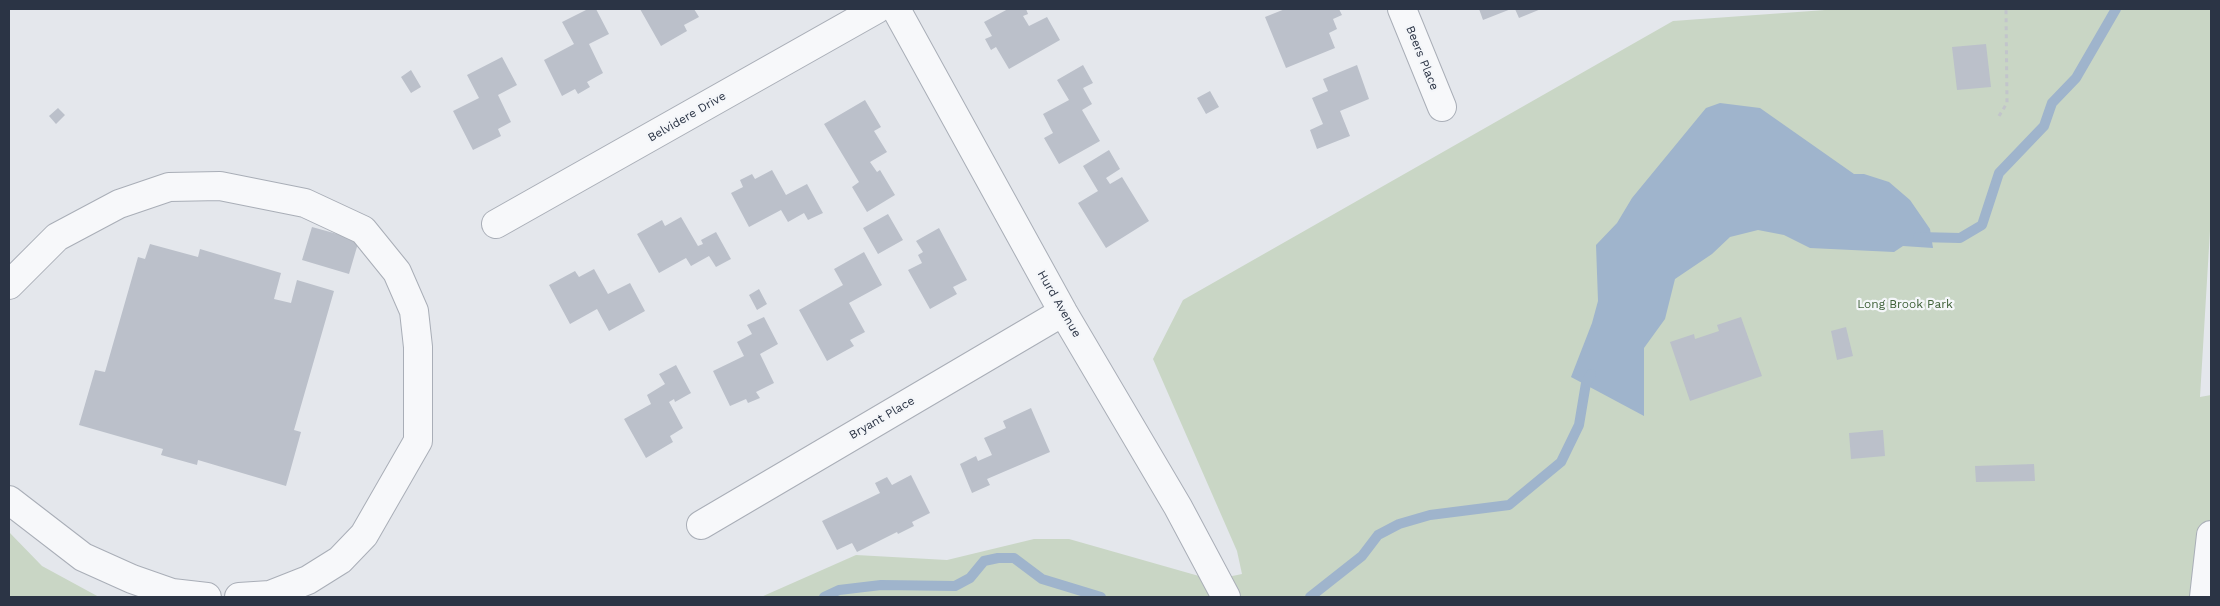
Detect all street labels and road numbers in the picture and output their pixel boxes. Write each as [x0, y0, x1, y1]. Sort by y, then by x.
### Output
street label: Beers Place [1403, 24, 1441, 92]
street label: Belvidere Drive [645, 89, 729, 145]
street label: Hurd Avenue [1034, 268, 1084, 340]
street label: Bryant Place [847, 393, 917, 443]

